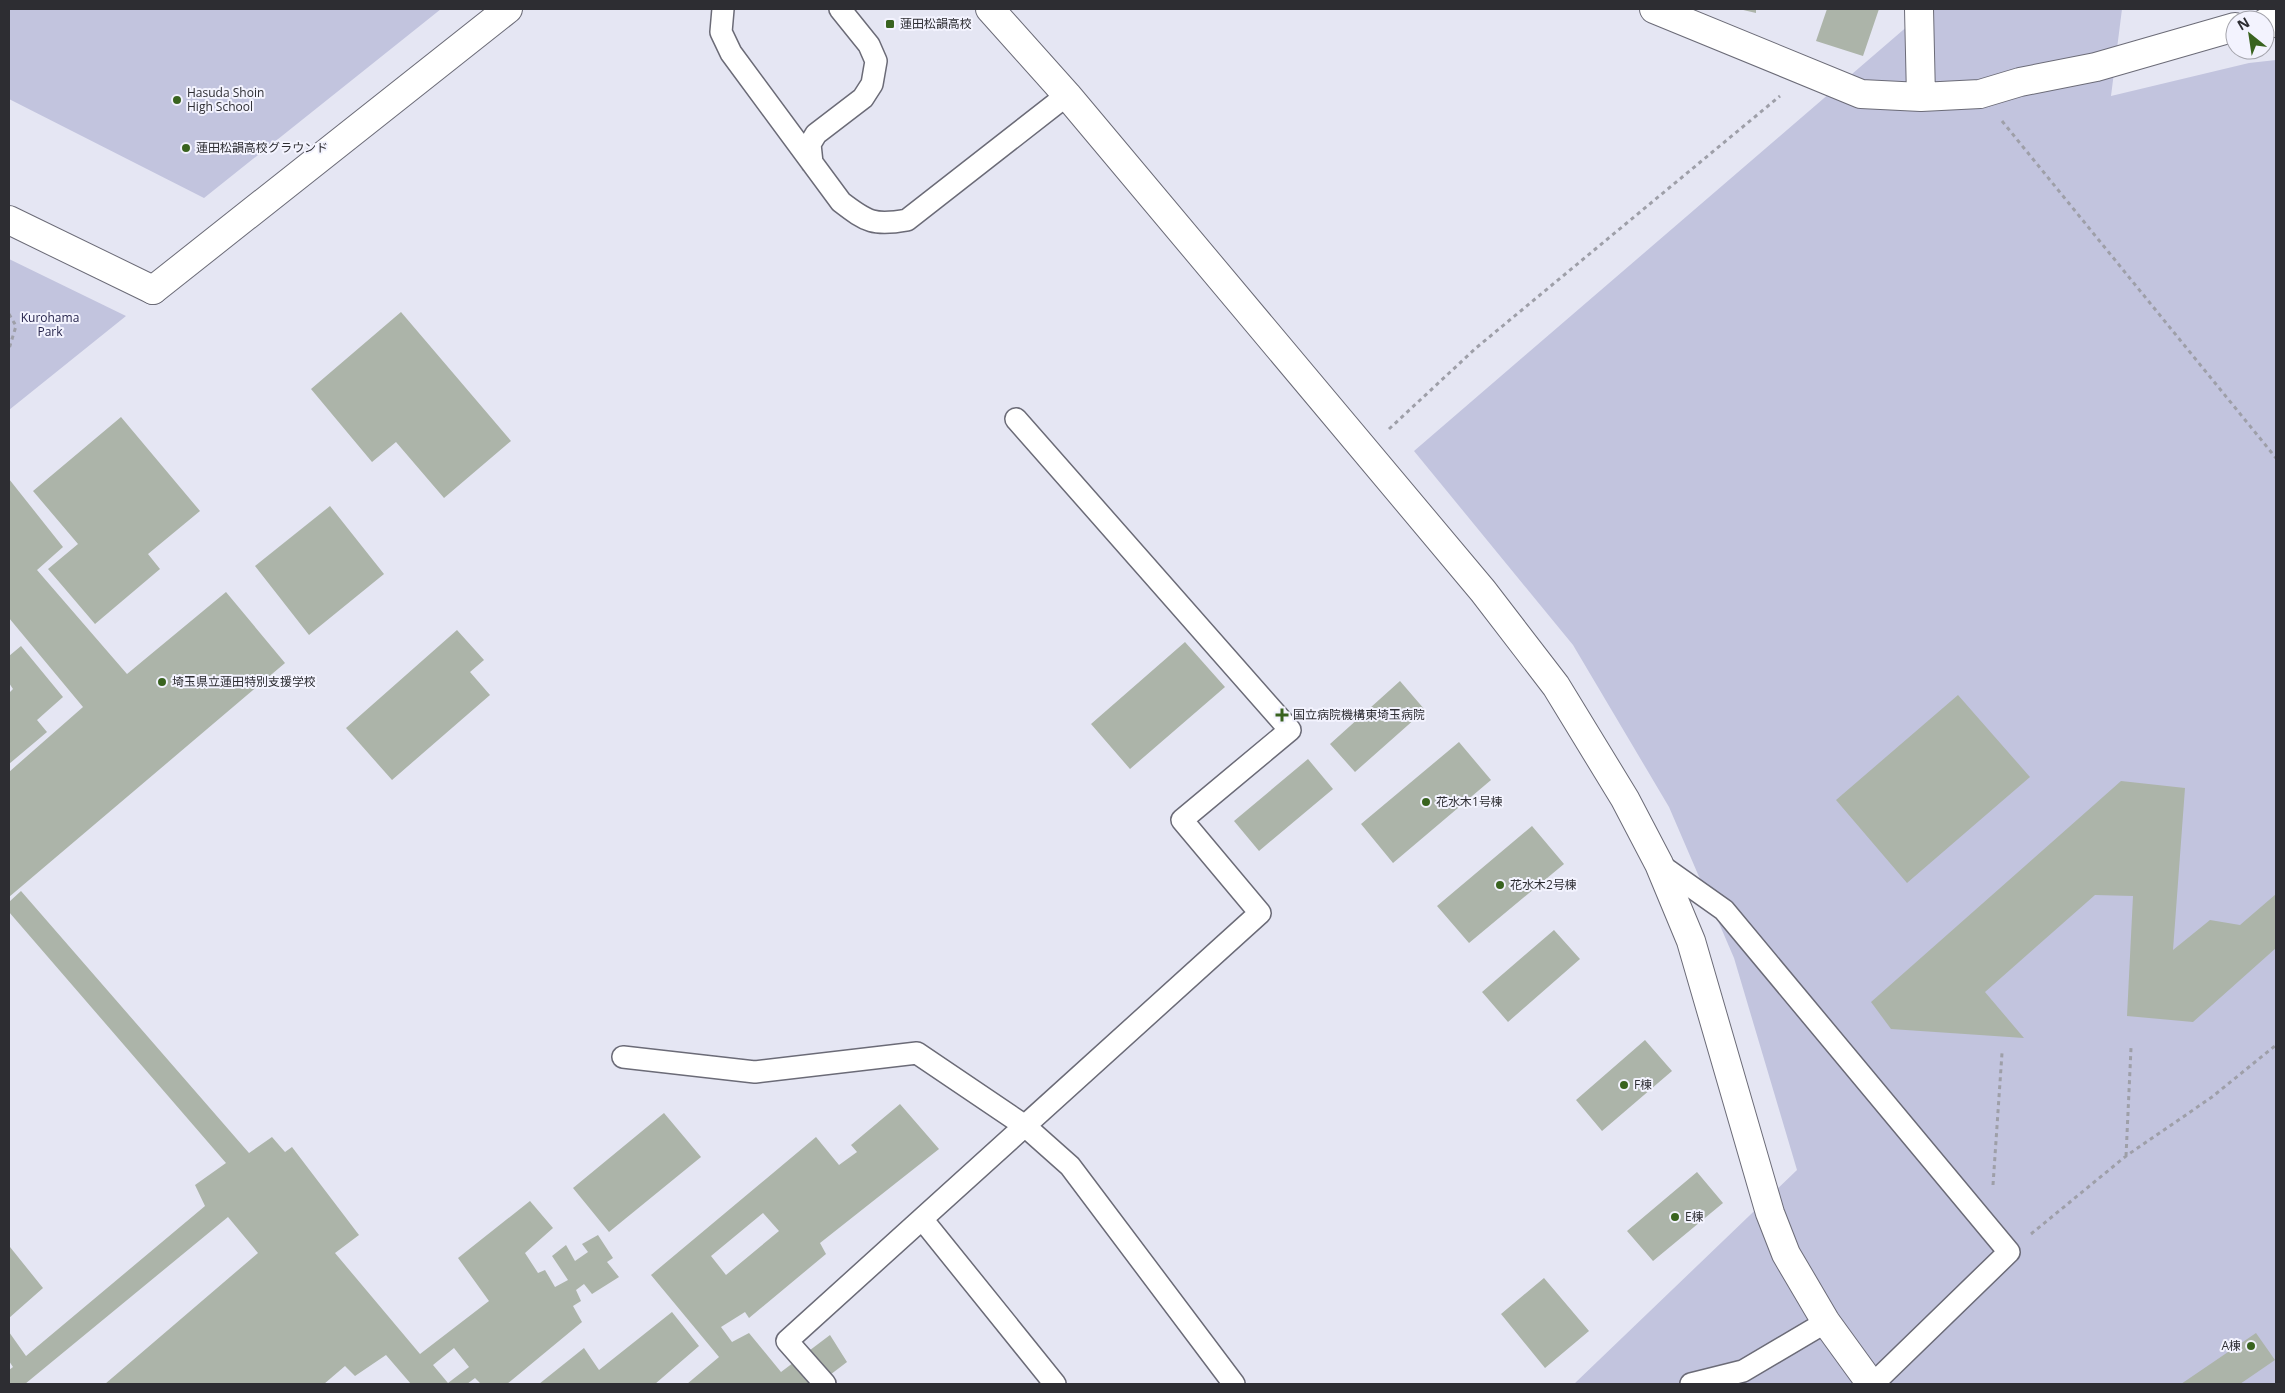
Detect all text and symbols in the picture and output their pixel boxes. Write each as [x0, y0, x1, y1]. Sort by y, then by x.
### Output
north arrow [2225, 10, 2275, 60]
text: N [2234, 12, 2253, 34]
place label: 蓮田松韻高校 [900, 15, 972, 32]
marker: 蓮田松韻高校 [884, 18, 896, 30]
place label: Hasuda Shoin High School [187, 84, 264, 115]
marker: Hasuda Shoin High School [171, 94, 183, 106]
place label: 蓮田松韻高校グラウンド [196, 139, 328, 156]
marker: 蓮田松韻高校グラウンド [180, 142, 192, 154]
park label: Kurohama Park [21, 309, 79, 340]
place label: 埼玉県立蓮田特別支援学校 [172, 673, 316, 690]
marker: 埼玉県立蓮田特別支援学校 [156, 676, 168, 688]
place label: 国立病院機構東埼玉病院 [1293, 706, 1425, 723]
marker: 国立病院機構東埼玉病院 [1275, 708, 1289, 722]
place label: 花水木1号棟 [1436, 793, 1503, 810]
marker: 花水木1号棟 [1420, 796, 1432, 808]
place label: 花水木2号棟 [1510, 876, 1577, 893]
marker: 花水木2号棟 [1494, 879, 1506, 891]
place label: F棟 [1634, 1076, 1652, 1093]
marker: F棟 [1618, 1079, 1630, 1091]
place label: E棟 [1685, 1208, 1704, 1225]
marker: E棟 [1669, 1211, 1681, 1223]
place label: A棟 [2221, 1337, 2241, 1354]
marker: A棟 [2245, 1340, 2257, 1352]

